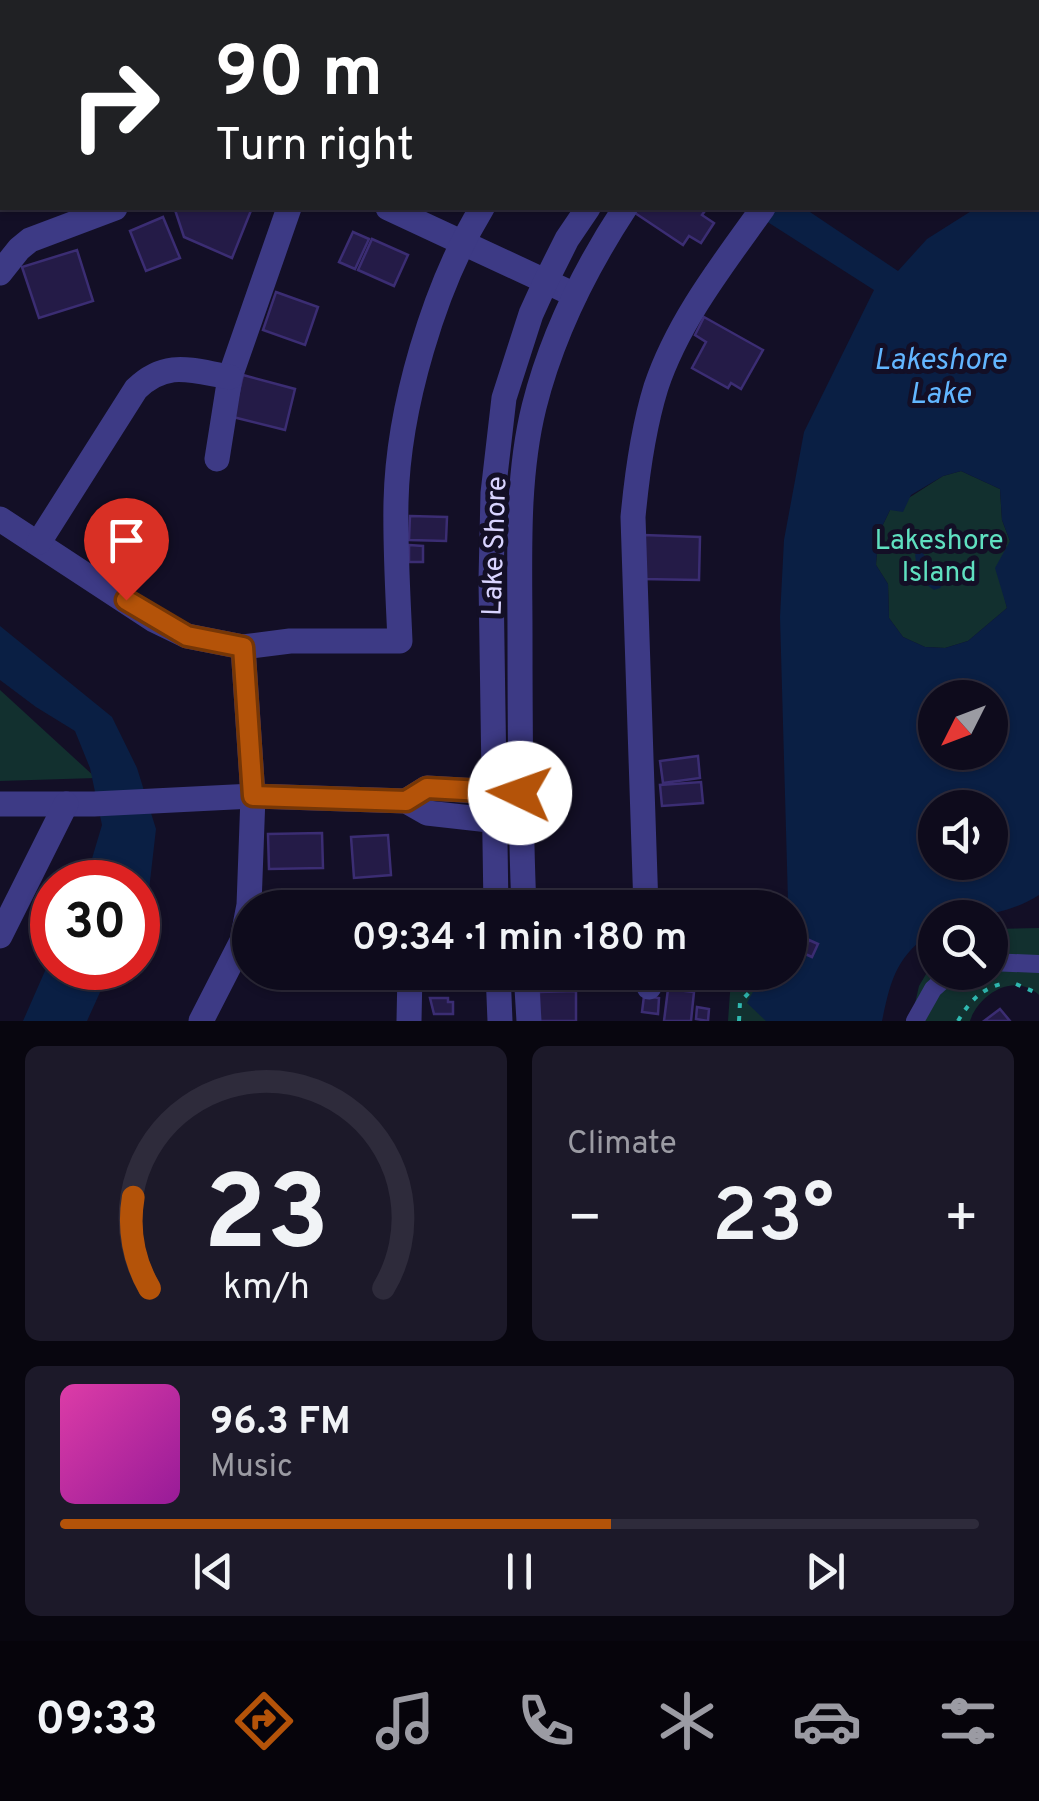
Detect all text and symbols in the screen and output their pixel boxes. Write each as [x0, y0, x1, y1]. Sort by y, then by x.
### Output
text: 90 m [215, 32, 383, 121]
icon: right [50, 40, 180, 170]
text: Turn right [215, 119, 414, 176]
water label: Lakeshore Lake [874, 343, 1007, 414]
street label: Lake Shore [476, 476, 516, 617]
pin [84, 498, 169, 601]
icon: arrive [99, 513, 154, 568]
park label: Lakeshore Island [874, 524, 1004, 592]
north arrow [918, 680, 1008, 770]
map controls [918, 680, 1008, 990]
position arrow [468, 741, 572, 845]
button: sound [918, 790, 1008, 880]
speed limit sign: 30 [30, 860, 160, 990]
button: search [918, 900, 1008, 990]
text: 09:34 · 1 min · 180 m [352, 915, 687, 964]
text: Climate [567, 1125, 677, 1165]
text: 23 [203, 1154, 329, 1286]
text: 23° [712, 1173, 834, 1268]
text: − [567, 1186, 602, 1256]
text: + [944, 1186, 979, 1256]
text: km/h [223, 1266, 309, 1312]
text: 96.3 FM [210, 1399, 351, 1448]
text: Music [210, 1448, 293, 1488]
icon: previous [186, 1544, 241, 1599]
icon: pause [492, 1544, 547, 1599]
icon: next [798, 1544, 853, 1599]
icon: directions [229, 1686, 299, 1756]
icon: music [370, 1686, 440, 1756]
icon: phone [511, 1686, 581, 1756]
icon: climate [652, 1686, 722, 1756]
icon: car [792, 1686, 862, 1756]
icon: filters [933, 1686, 1003, 1756]
text: 09:33 [35, 1693, 158, 1750]

